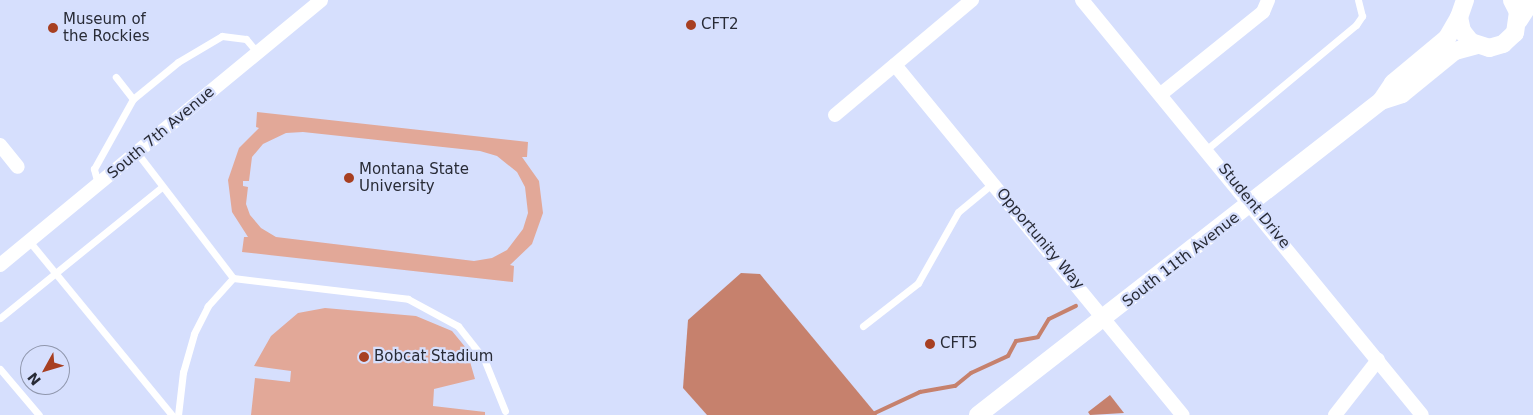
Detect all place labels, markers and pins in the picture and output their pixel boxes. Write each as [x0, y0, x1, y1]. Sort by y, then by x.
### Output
place label: Museum of the Rockies [63, 10, 149, 45]
place label: CFT2 [701, 16, 739, 34]
marker: CFT2 [685, 19, 697, 31]
marker: Museum of the Rockies [47, 22, 59, 34]
place label: Montana State University [359, 160, 469, 195]
marker: Montana State University [343, 172, 355, 184]
place label: CFT5 [940, 335, 978, 353]
marker: CFT5 [924, 338, 936, 350]
place label: Bobcat Stadium [374, 348, 493, 366]
marker: Bobcat Stadium [358, 351, 370, 363]

